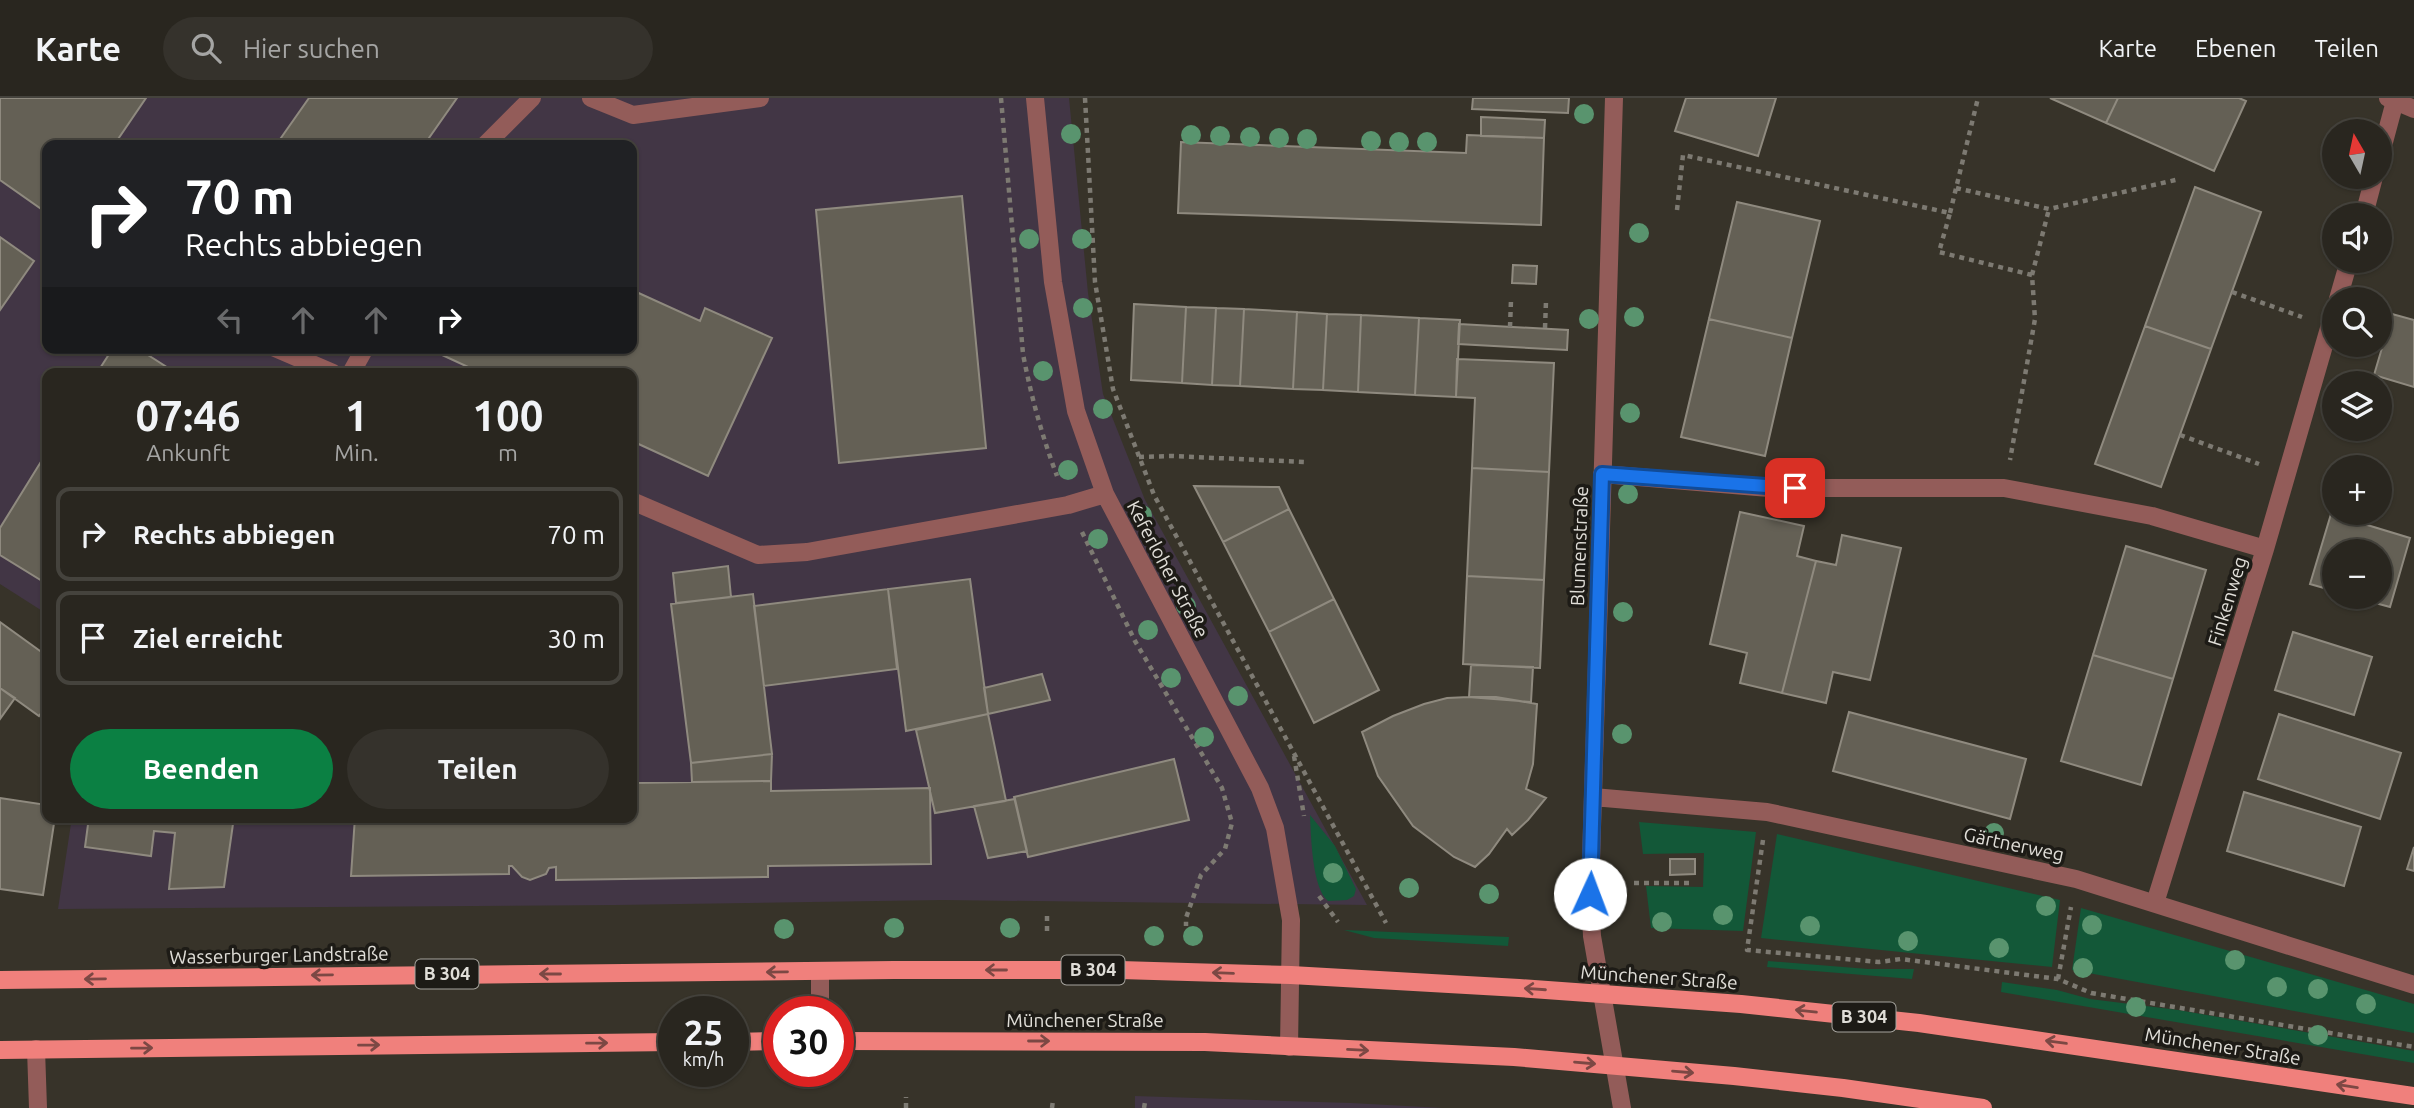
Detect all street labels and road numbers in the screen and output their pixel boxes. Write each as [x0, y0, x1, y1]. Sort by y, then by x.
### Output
street label: Blumenstraße [1566, 486, 1592, 606]
street label: Keferloher Straße [1123, 497, 1213, 641]
street label: Finkenweg [2203, 554, 2251, 648]
street label: Gärtnerweg [1962, 823, 2066, 865]
street label: Wasserburger Landstraße [169, 942, 389, 968]
road number: B 304 [1062, 956, 1124, 984]
road number: B 304 [416, 960, 478, 988]
street label: Münchener Straße [1580, 961, 1738, 993]
road number: B 304 [1832, 1002, 1896, 1032]
street label: Münchener Straße [1006, 1009, 1164, 1031]
street label: Münchener Straße [2143, 1023, 2303, 1069]

